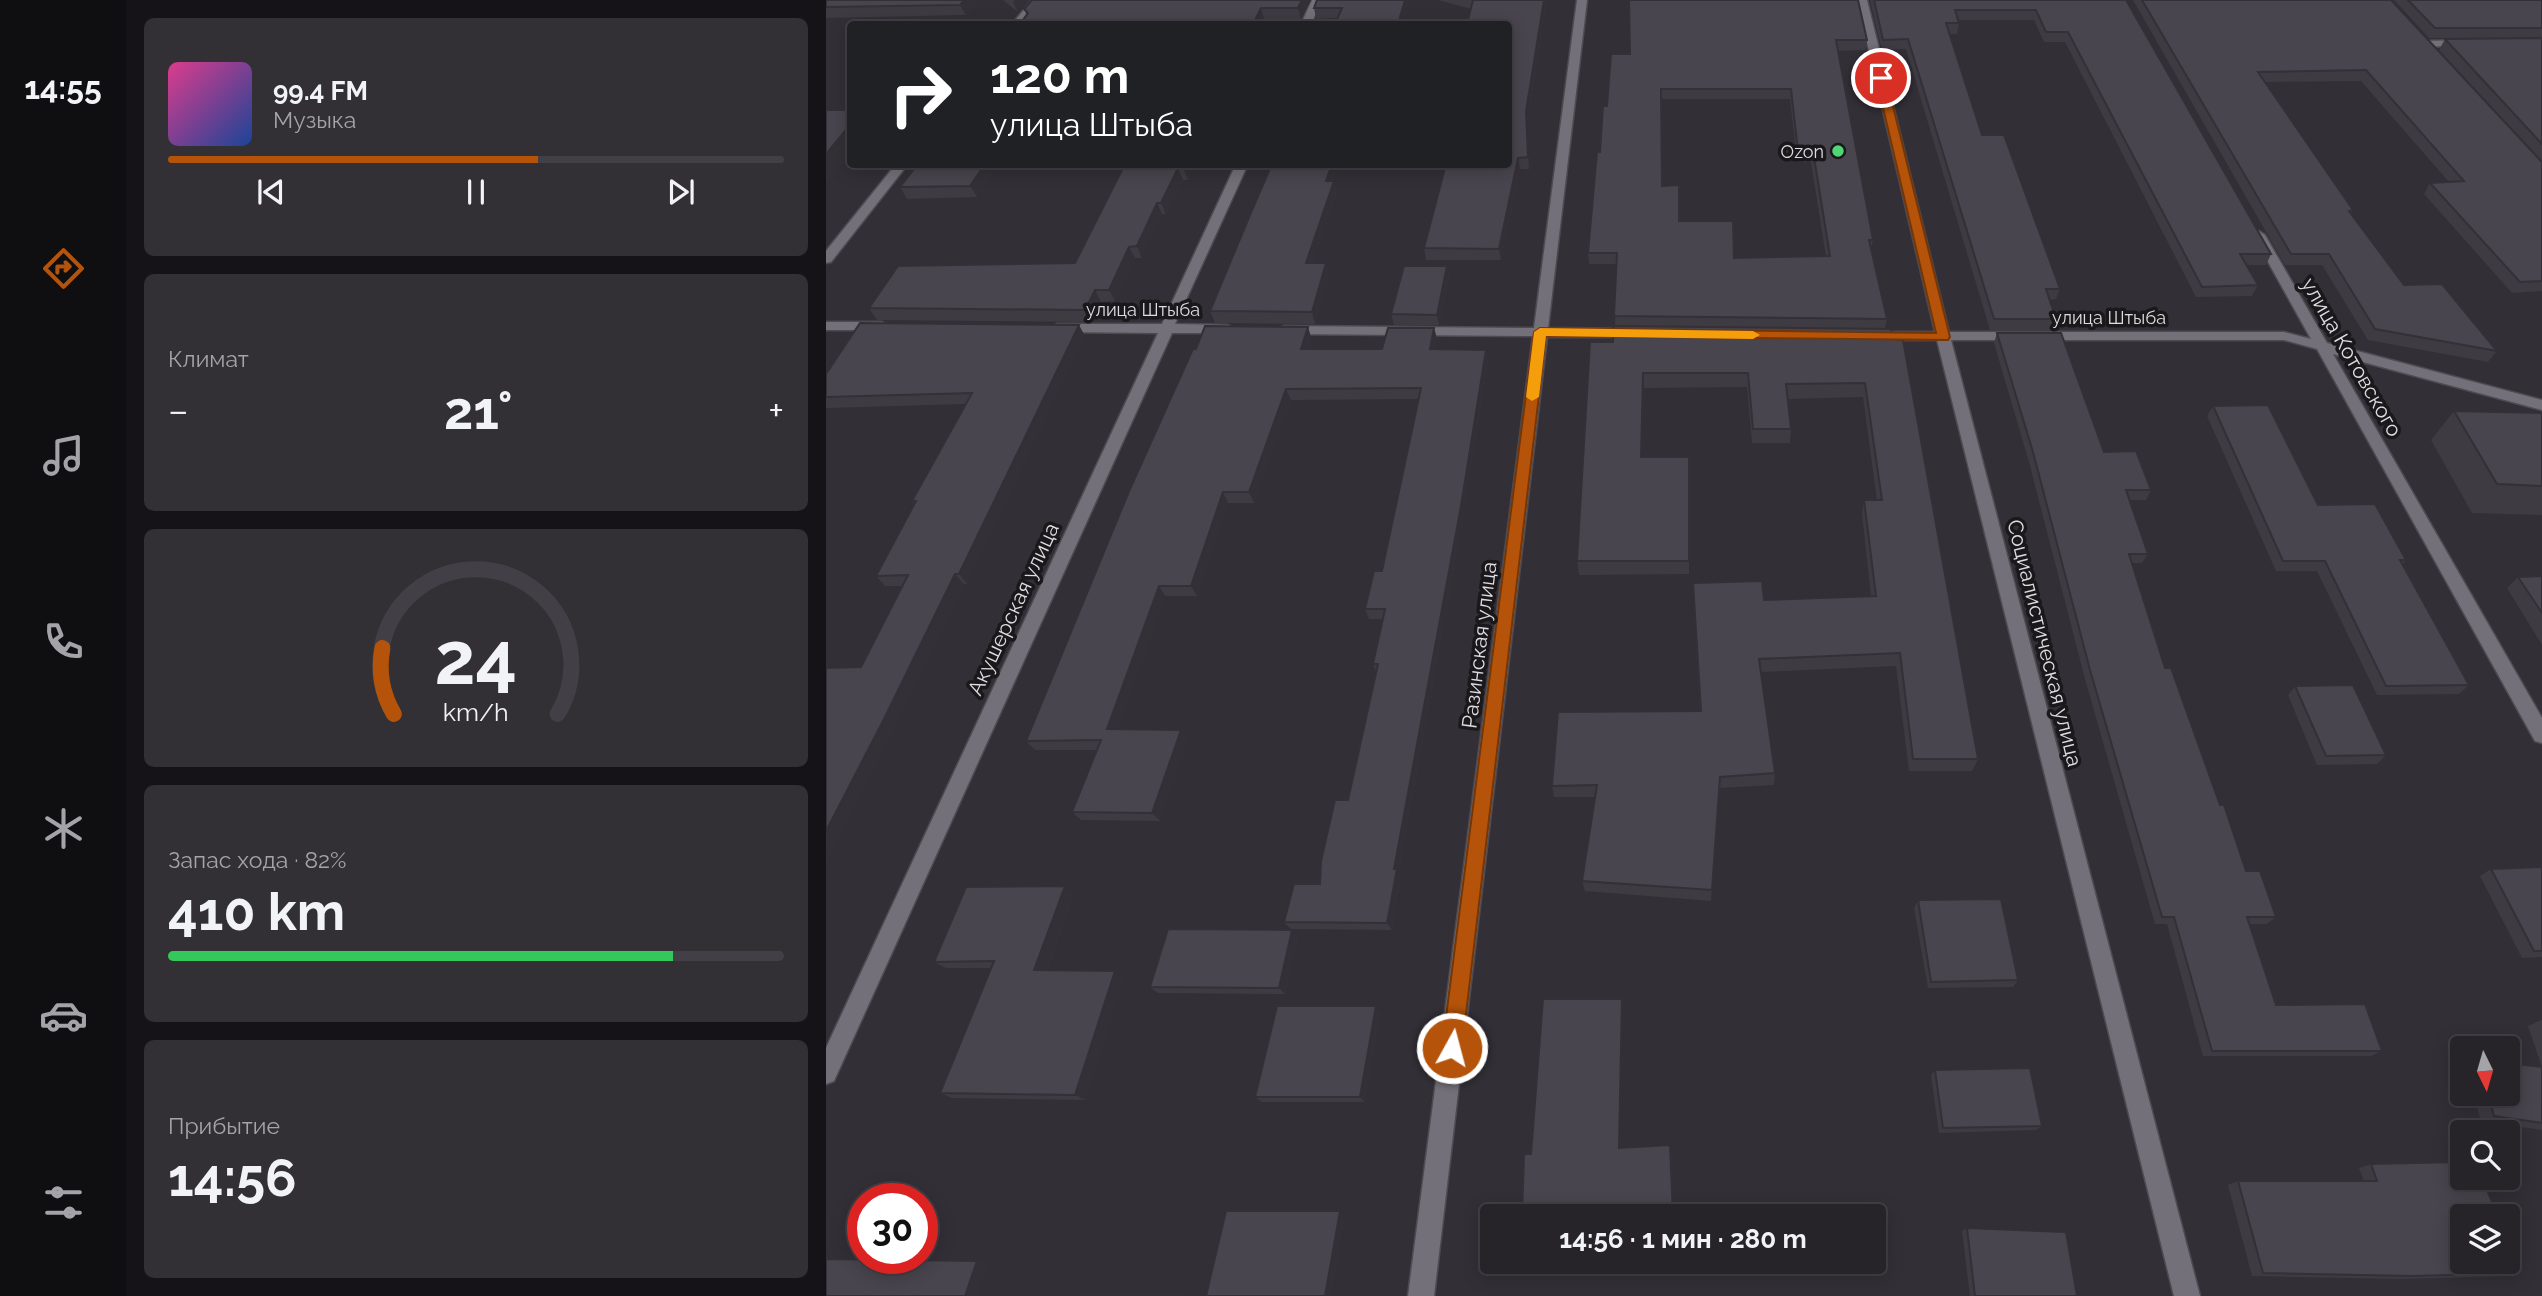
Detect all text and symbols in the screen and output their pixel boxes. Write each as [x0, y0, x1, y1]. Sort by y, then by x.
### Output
text: 120 m [990, 47, 1129, 104]
pin [1851, 48, 1911, 108]
icon: right [875, 49, 966, 140]
icon: arrive [1862, 59, 1900, 97]
text: 14:55 [24, 69, 102, 106]
text: 99.4 FM [273, 76, 368, 106]
text: Музыка [273, 106, 356, 133]
text: улица Штыба [990, 106, 1193, 143]
place label: Ozon [1781, 141, 1824, 162]
marker: Ozon [1830, 143, 1846, 159]
icon: previous [252, 173, 290, 211]
icon: pause [457, 173, 495, 211]
icon: next [662, 173, 700, 211]
icon: directions [39, 244, 88, 293]
street label: улица Котовского [2296, 273, 2408, 441]
street label: улица Штыба [1086, 299, 1200, 320]
street label: улица Штыба [2052, 307, 2166, 328]
text: Климат [168, 345, 249, 372]
text: 21° [444, 380, 513, 441]
text: − [168, 388, 188, 433]
text: + [768, 388, 784, 433]
icon: music [39, 431, 88, 480]
street label: Социалистическая улица [2002, 517, 2088, 769]
street label: Акушерская улица [962, 519, 1064, 699]
street label: Разинская улица [1456, 560, 1502, 730]
text: 24 [435, 616, 517, 701]
icon: phone [39, 617, 88, 666]
text: km/h [443, 697, 509, 727]
icon: climate [39, 804, 88, 853]
text: Запас хода · 82% [168, 846, 346, 873]
text: 410 km [168, 881, 345, 942]
icon: car [39, 991, 88, 1040]
position arrow [1415, 1011, 1489, 1085]
north arrow [2450, 1036, 2520, 1106]
map controls [2450, 1036, 2520, 1274]
text: Прибытие [168, 1112, 280, 1139]
button: search [2450, 1120, 2520, 1190]
text: 14:56 [168, 1147, 297, 1208]
icon: filters [39, 1178, 88, 1227]
speed limit sign: 30 [847, 1183, 938, 1274]
button: layers [2450, 1204, 2520, 1274]
text: 14:56 · 1 мин · 280 m [1559, 1224, 1807, 1254]

